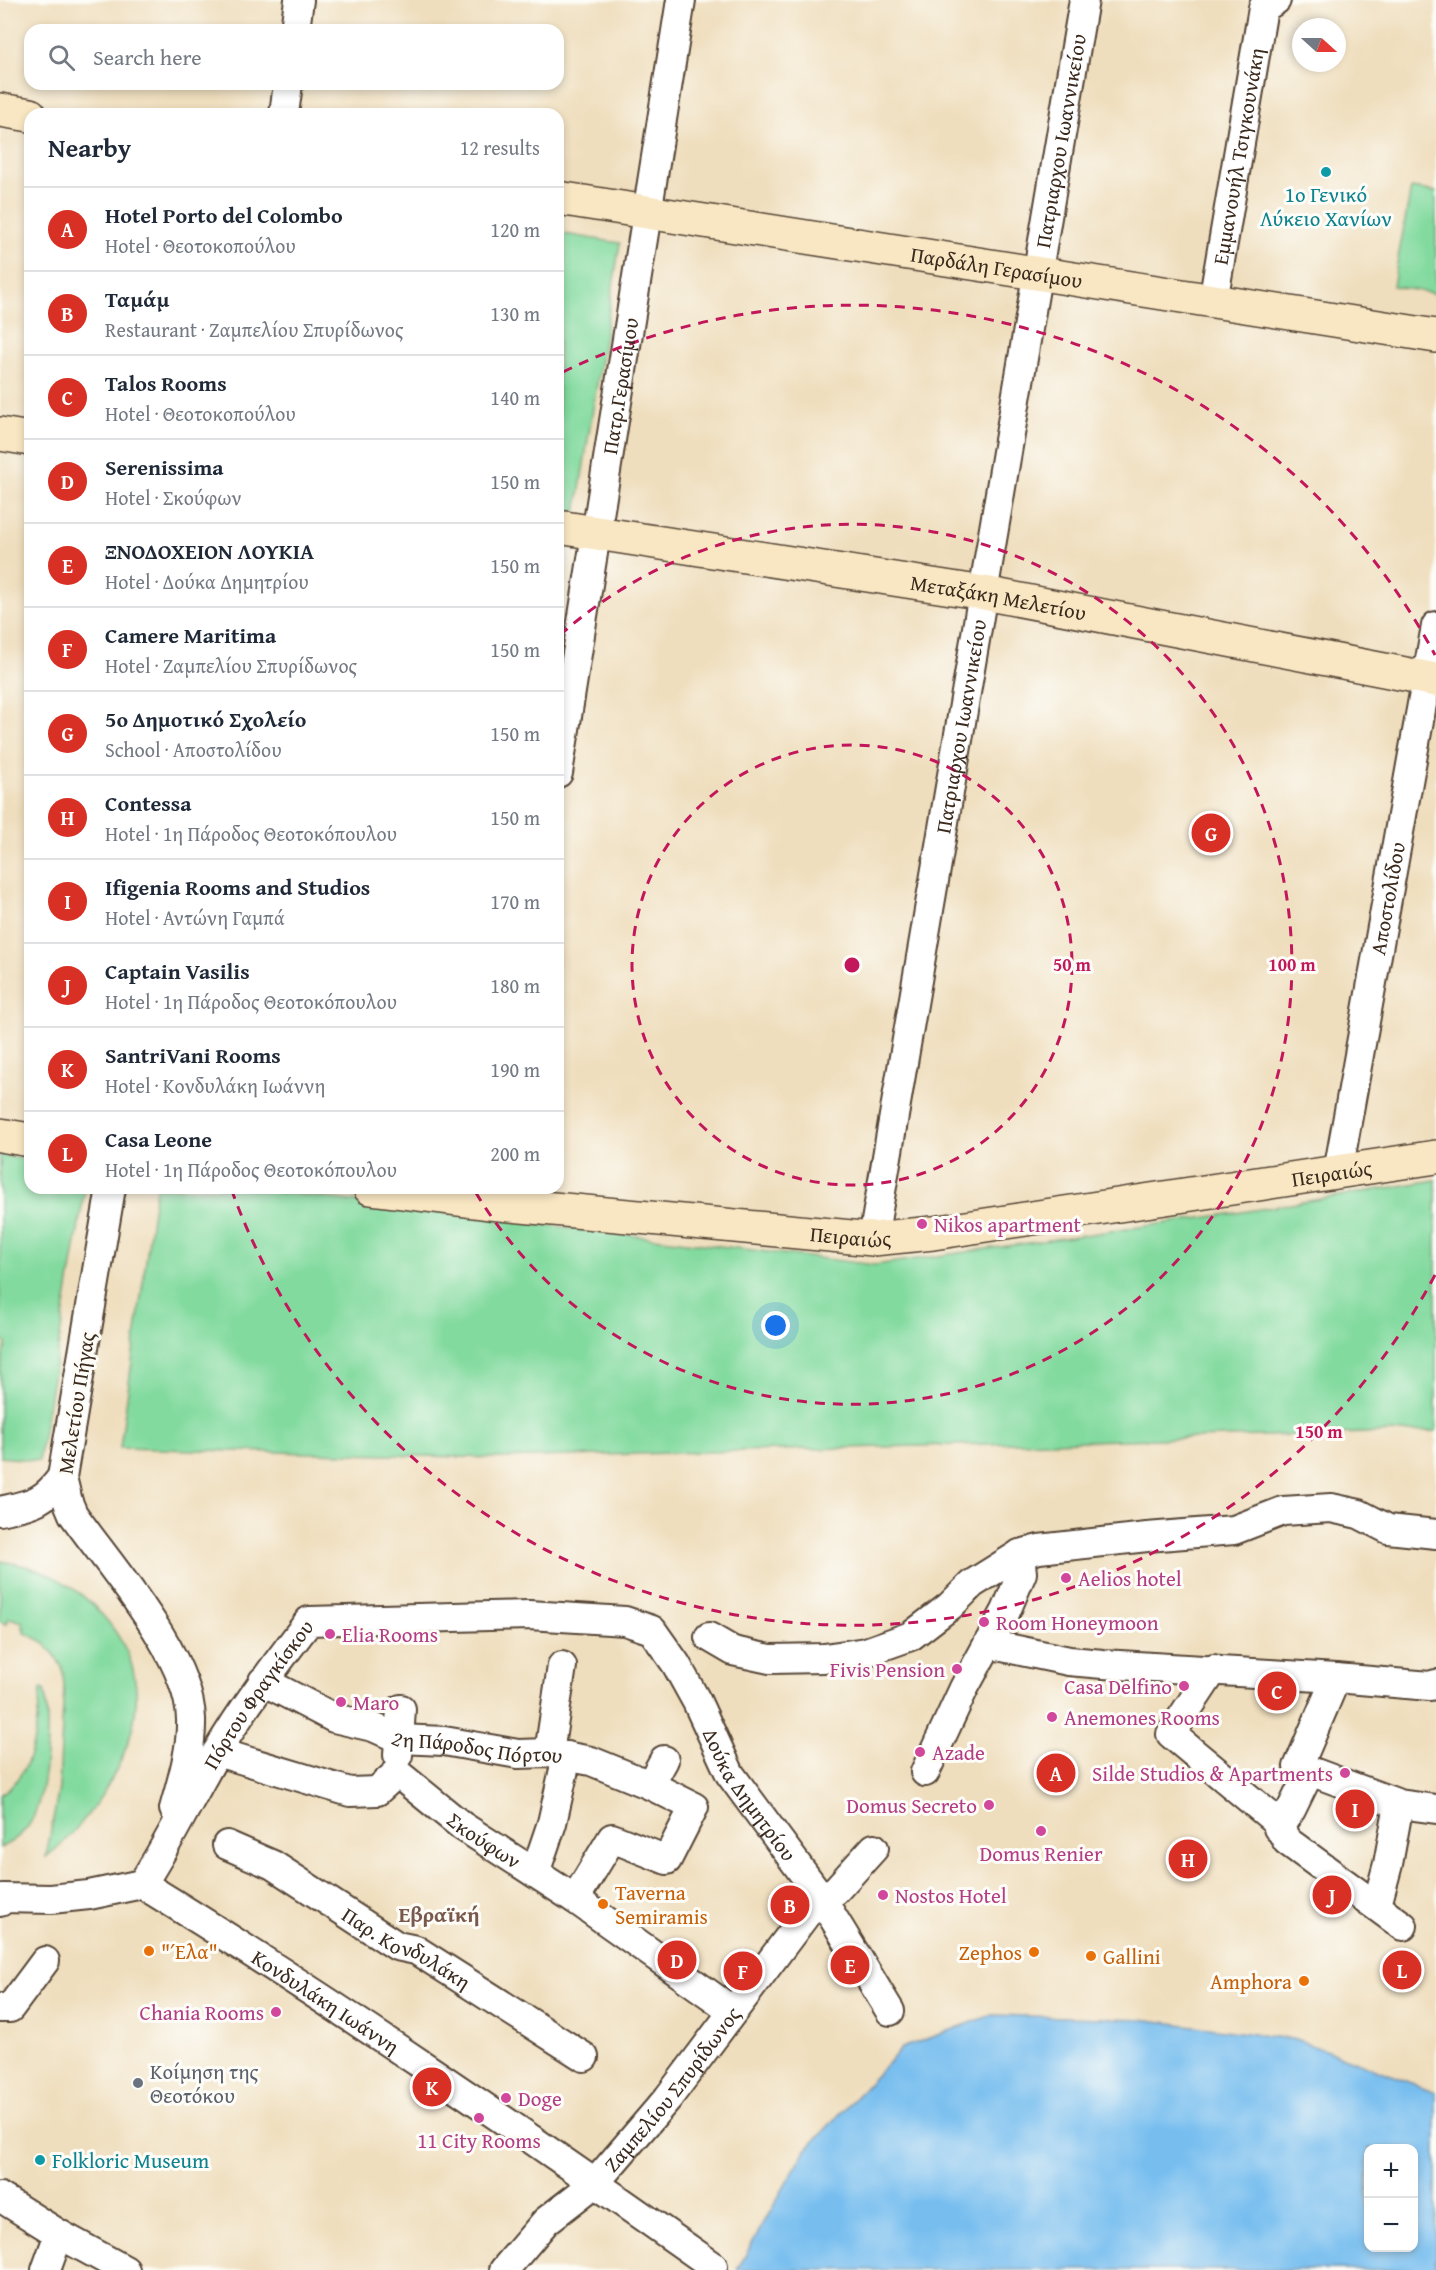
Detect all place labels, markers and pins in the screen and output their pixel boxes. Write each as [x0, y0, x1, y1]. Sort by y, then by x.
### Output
marker: 1ο Γενικό Λύκειο Χανίων [1319, 165, 1333, 179]
place label: 1ο Γενικό Λύκειο Χανίων [1260, 179, 1392, 234]
pin: G [1192, 810, 1230, 856]
centre of rings [842, 955, 862, 975]
place label: Nikos apartment [934, 1209, 1082, 1240]
marker: Nikos apartment [915, 1217, 929, 1231]
place label: Aelios hotel [1078, 1563, 1182, 1594]
marker: Aelios hotel [1059, 1571, 1073, 1585]
place label: Room Honeymoon [996, 1607, 1159, 1638]
marker: Room Honeymoon [977, 1615, 991, 1629]
place label: Elia Rooms [342, 1619, 438, 1650]
marker: Elia Rooms [323, 1627, 337, 1641]
place label: Fivis Pension [830, 1654, 945, 1685]
marker: Fivis Pension [950, 1662, 964, 1676]
pin: C [1258, 1668, 1296, 1714]
place label: Casa Delfino [1064, 1671, 1172, 1702]
marker: Casa Delfino [1177, 1679, 1191, 1693]
place label: Maro [353, 1687, 399, 1718]
marker: Maro [334, 1695, 348, 1709]
place label: Anemones Rooms [1064, 1702, 1220, 1733]
marker: Anemones Rooms [1045, 1710, 1059, 1724]
place label: Azade [932, 1737, 985, 1768]
marker: Azade [913, 1745, 927, 1759]
pin: A [1036, 1750, 1076, 1796]
place label: Silde Studios & Apartments [1092, 1758, 1333, 1789]
marker: Silde Studios & Apartments [1338, 1766, 1352, 1780]
pin: I [1336, 1786, 1374, 1832]
place label: Domus Secreto [846, 1790, 977, 1821]
marker: Domus Secreto [982, 1798, 996, 1812]
marker: Domus Renier [1034, 1824, 1048, 1838]
pin: H [1168, 1836, 1208, 1882]
place label: Domus Renier [979, 1838, 1103, 1869]
pin: J [1312, 1872, 1352, 1918]
place label: Taverna Semiramis [615, 1877, 708, 1932]
place label: Nostos Hotel [895, 1880, 1007, 1911]
pin: B [770, 1882, 810, 1928]
marker: Nostos Hotel [876, 1888, 890, 1902]
marker: Taverna Semiramis [596, 1897, 610, 1911]
place label: "Έλα" [161, 1936, 218, 1967]
place label: Zephos [959, 1937, 1022, 1968]
pin: D [658, 1938, 696, 1982]
place label: Gallini [1103, 1941, 1161, 1972]
pin: E [830, 1942, 870, 1988]
marker: "Έλα" [142, 1944, 156, 1958]
marker: Zephos [1027, 1945, 1041, 1959]
pin: F [724, 1948, 762, 1994]
pin: L [1382, 1948, 1422, 1992]
marker: Gallini [1084, 1949, 1098, 1963]
place label: Amphora [1210, 1966, 1292, 1997]
marker: Amphora [1297, 1974, 1311, 1988]
place label: Chania Rooms [140, 1997, 264, 2028]
marker: Chania Rooms [269, 2005, 283, 2019]
place label: Κοίμηση της Θεοτόκου [150, 2056, 259, 2111]
pin: K [412, 2064, 452, 2110]
marker: Κοίμηση της Θεοτόκου [131, 2076, 145, 2090]
place label: Doge [518, 2083, 562, 2114]
marker: Doge [499, 2091, 513, 2105]
marker: 11 City Rooms [472, 2111, 486, 2125]
place label: 11 City Rooms [417, 2125, 541, 2156]
place label: Folkloric Museum [52, 2145, 209, 2176]
marker: Folkloric Museum [33, 2153, 47, 2167]

